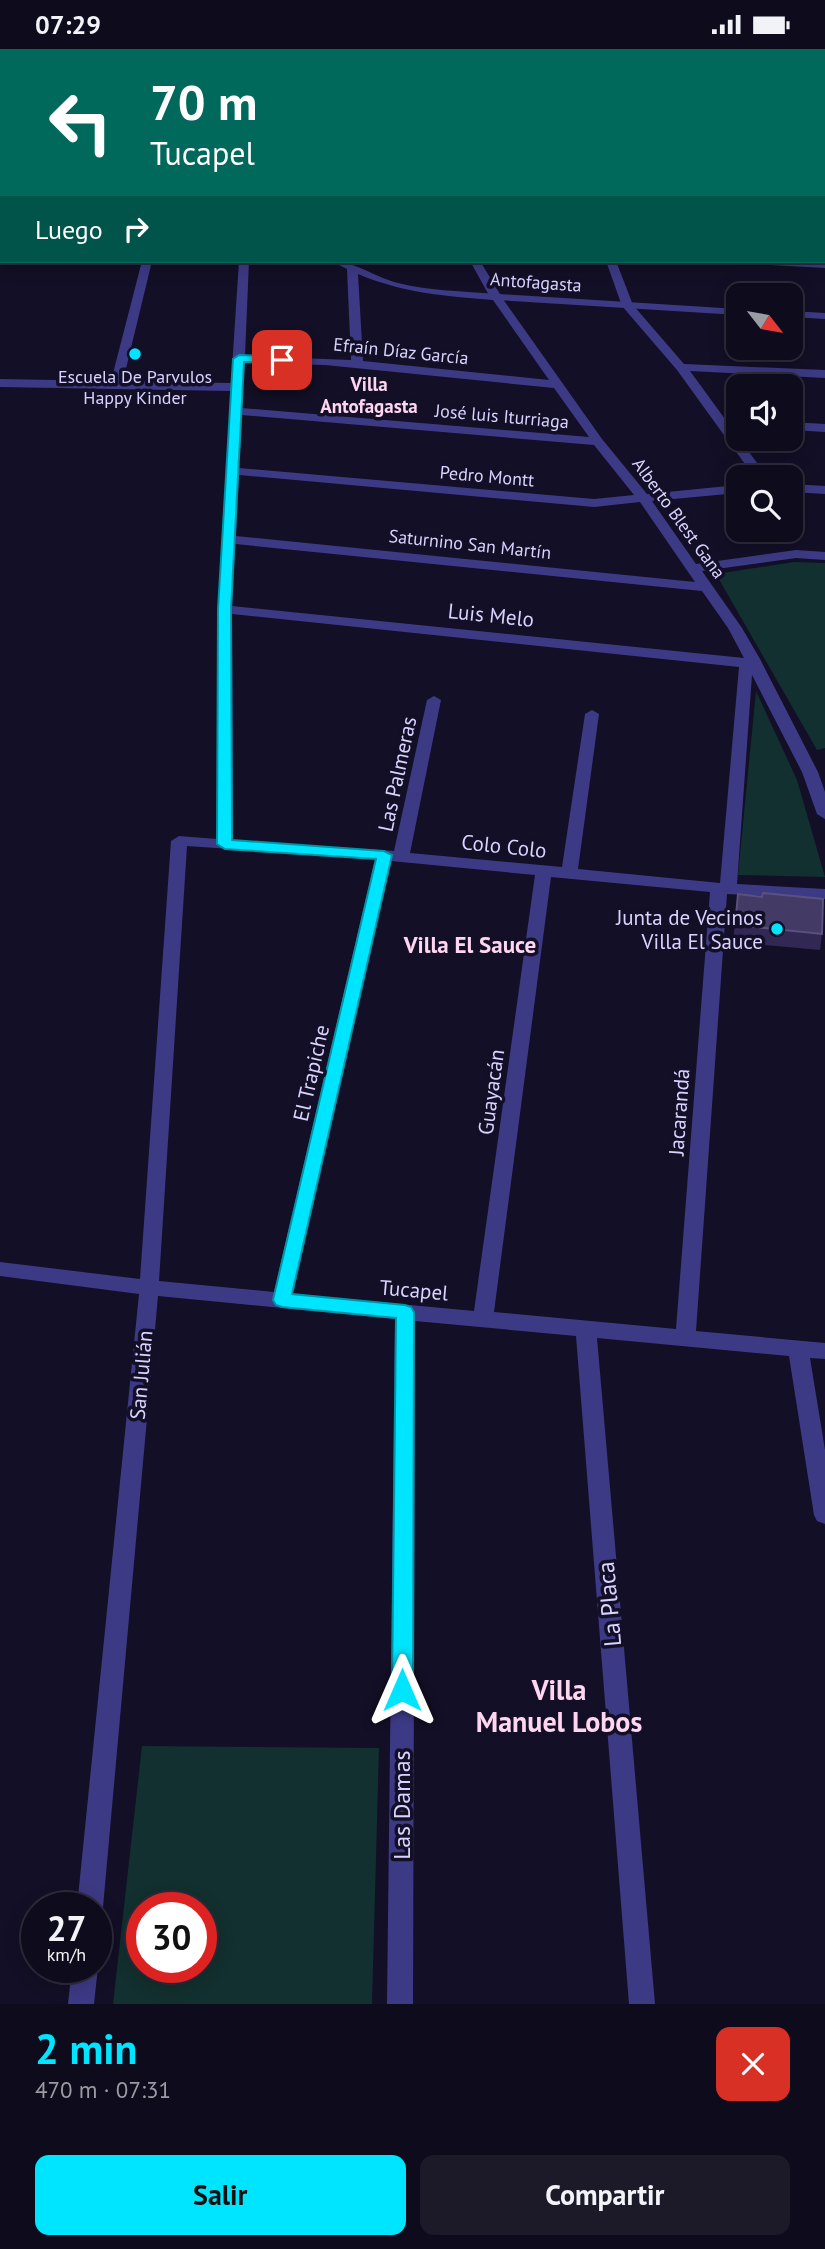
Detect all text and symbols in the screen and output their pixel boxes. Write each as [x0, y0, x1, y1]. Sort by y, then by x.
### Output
text: 07:29 [35, 8, 101, 41]
text: 70 m [150, 70, 257, 134]
icon: left [35, 77, 126, 168]
text: Tucapel [150, 132, 255, 174]
icon: right [117, 210, 155, 248]
text: Luego [35, 213, 103, 246]
street label: Antofagasta [490, 267, 582, 297]
north arrow [726, 283, 803, 361]
map controls [726, 283, 803, 542]
pin [252, 330, 312, 390]
street label: Efraín Díaz García [332, 332, 470, 370]
icon: arrive [263, 341, 301, 379]
marker: Escuela De Parvulos Happy Kinder [127, 346, 143, 362]
place label: Escuela De Parvulos Happy Kinder [58, 365, 212, 409]
district label: Villa Antofagasta [320, 372, 418, 418]
button: sound [726, 374, 803, 451]
street label: José luis Iturriaga [433, 399, 570, 433]
street label: Alberto Blest Gana [627, 453, 731, 583]
street label: Pedro Montt [439, 460, 535, 492]
button: search [726, 465, 803, 542]
street label: Saturnino San Martín [388, 524, 552, 564]
street label: Luis Melo [447, 597, 535, 633]
street label: Las Palmeras [372, 714, 422, 834]
street label: Colo Colo [460, 828, 548, 864]
place label: Junta de Vecinos Villa El Sauce [615, 904, 763, 955]
marker: Junta de Vecinos Villa El Sauce [769, 921, 785, 937]
district label: Villa El Sauce [403, 930, 536, 959]
street label: El Trapiche [287, 1022, 335, 1124]
street label: Guayacán [472, 1047, 510, 1137]
street label: Jacarandá [662, 1068, 696, 1157]
street label: Tucapel [379, 1274, 449, 1306]
street label: San Julián [124, 1329, 158, 1421]
street label: La Placa [590, 1560, 628, 1648]
position arrow [365, 1653, 439, 1727]
district label: Villa Manuel Lobos [476, 1671, 642, 1740]
street label: Las Damas [386, 1750, 417, 1860]
speed limit sign: 30 [126, 1892, 217, 1983]
text: 27 [47, 1905, 86, 1951]
text: km/h [47, 1943, 86, 1966]
text: 2 min [35, 2021, 137, 2076]
button: close [716, 2027, 790, 2101]
text: 470 m · 07:31 [35, 2075, 171, 2104]
button: Salir [35, 2155, 406, 2235]
button: Compartir [420, 2155, 790, 2235]

